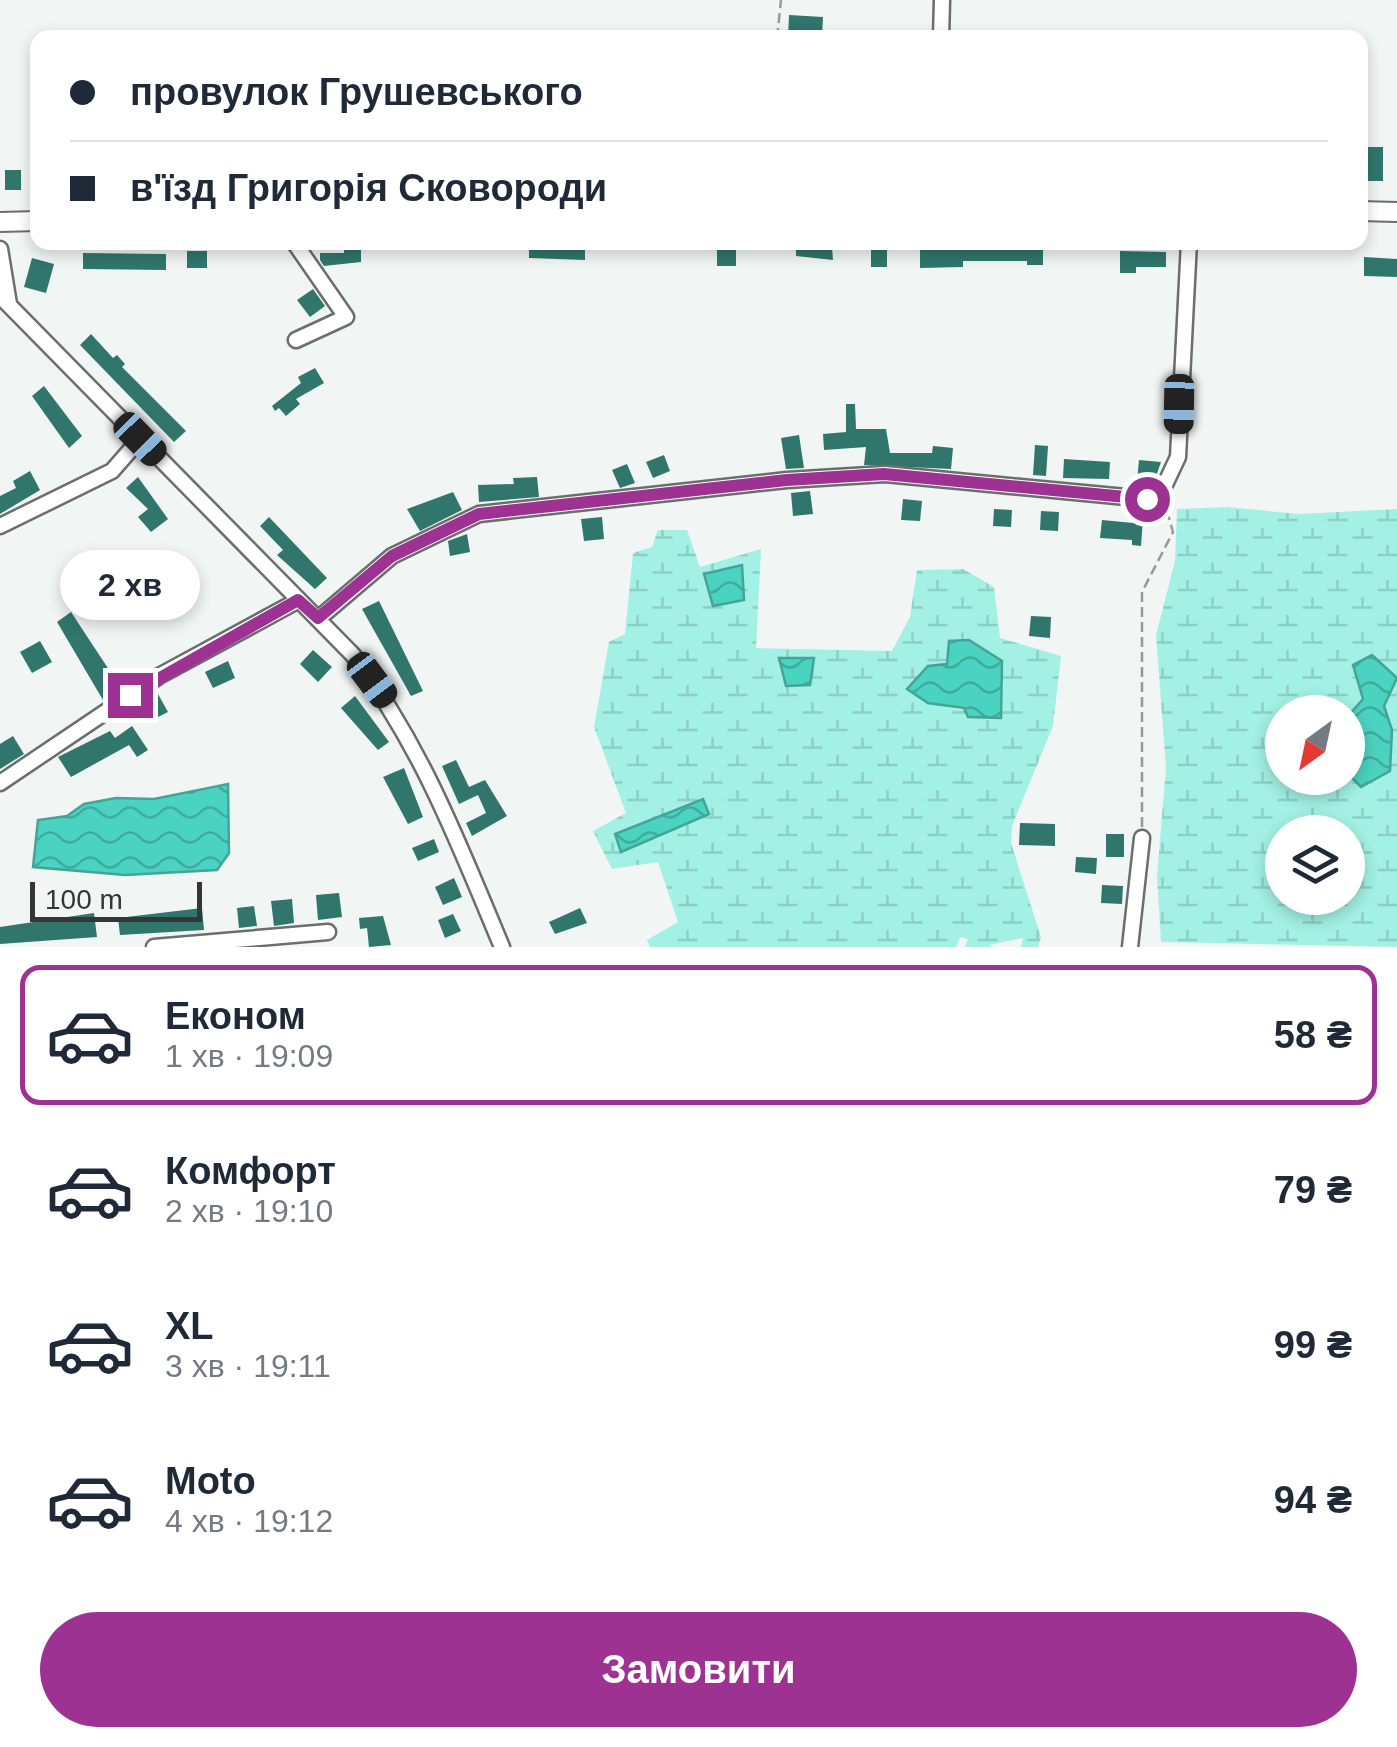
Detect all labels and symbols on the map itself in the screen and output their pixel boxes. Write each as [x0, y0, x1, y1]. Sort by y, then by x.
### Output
car [1163, 374, 1195, 434]
car [108, 407, 172, 471]
route start [1125, 477, 1170, 522]
callout: 2 хв [60, 550, 200, 620]
car [342, 647, 402, 713]
route end [108, 673, 153, 718]
north arrow [1265, 695, 1365, 795]
scale bar [30, 877, 202, 921]

